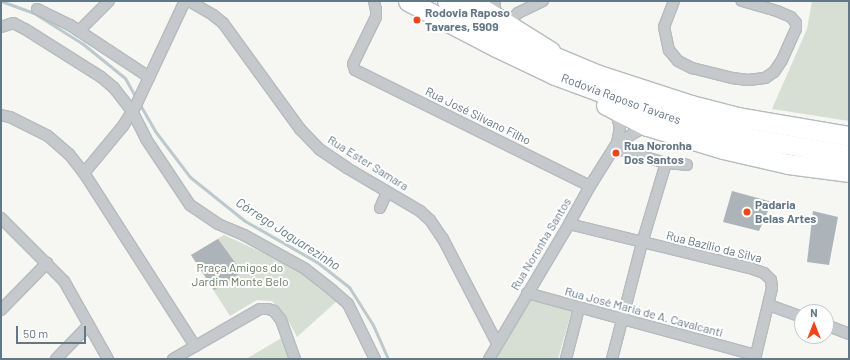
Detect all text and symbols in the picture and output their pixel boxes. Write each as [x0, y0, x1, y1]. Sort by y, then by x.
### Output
place label: Rodovia Raposo Tavares, 5909 [425, 6, 510, 34]
marker: Rodovia Raposo Tavares, 5909 [412, 15, 422, 25]
street label: Rodovia Raposo Tavares [559, 71, 683, 127]
street label: Rua José Silvano Filho [423, 84, 533, 148]
street label: Rua Ester Samara [325, 132, 411, 194]
place label: Rua Noronha Dos Santos [624, 139, 692, 167]
marker: Rua Noronha Dos Santos [611, 148, 621, 158]
water label: Córrego Jaguarezinho [233, 194, 343, 274]
street label: Rua Noronha Santos [508, 195, 574, 293]
place label: Padaria Belas Artes [755, 198, 816, 226]
marker: Padaria Belas Artes [742, 207, 752, 217]
street label: Rua Bazílio da Silva [665, 228, 763, 266]
park label: Praça Amigos do Jardim Monte Belo [191, 261, 289, 289]
street label: Rua José Maria de A. Cavalcanti [563, 284, 725, 340]
north arrow [794, 304, 834, 344]
text: N [810, 306, 818, 319]
scale bar [18, 318, 88, 344]
text: 50 m [23, 326, 48, 340]

